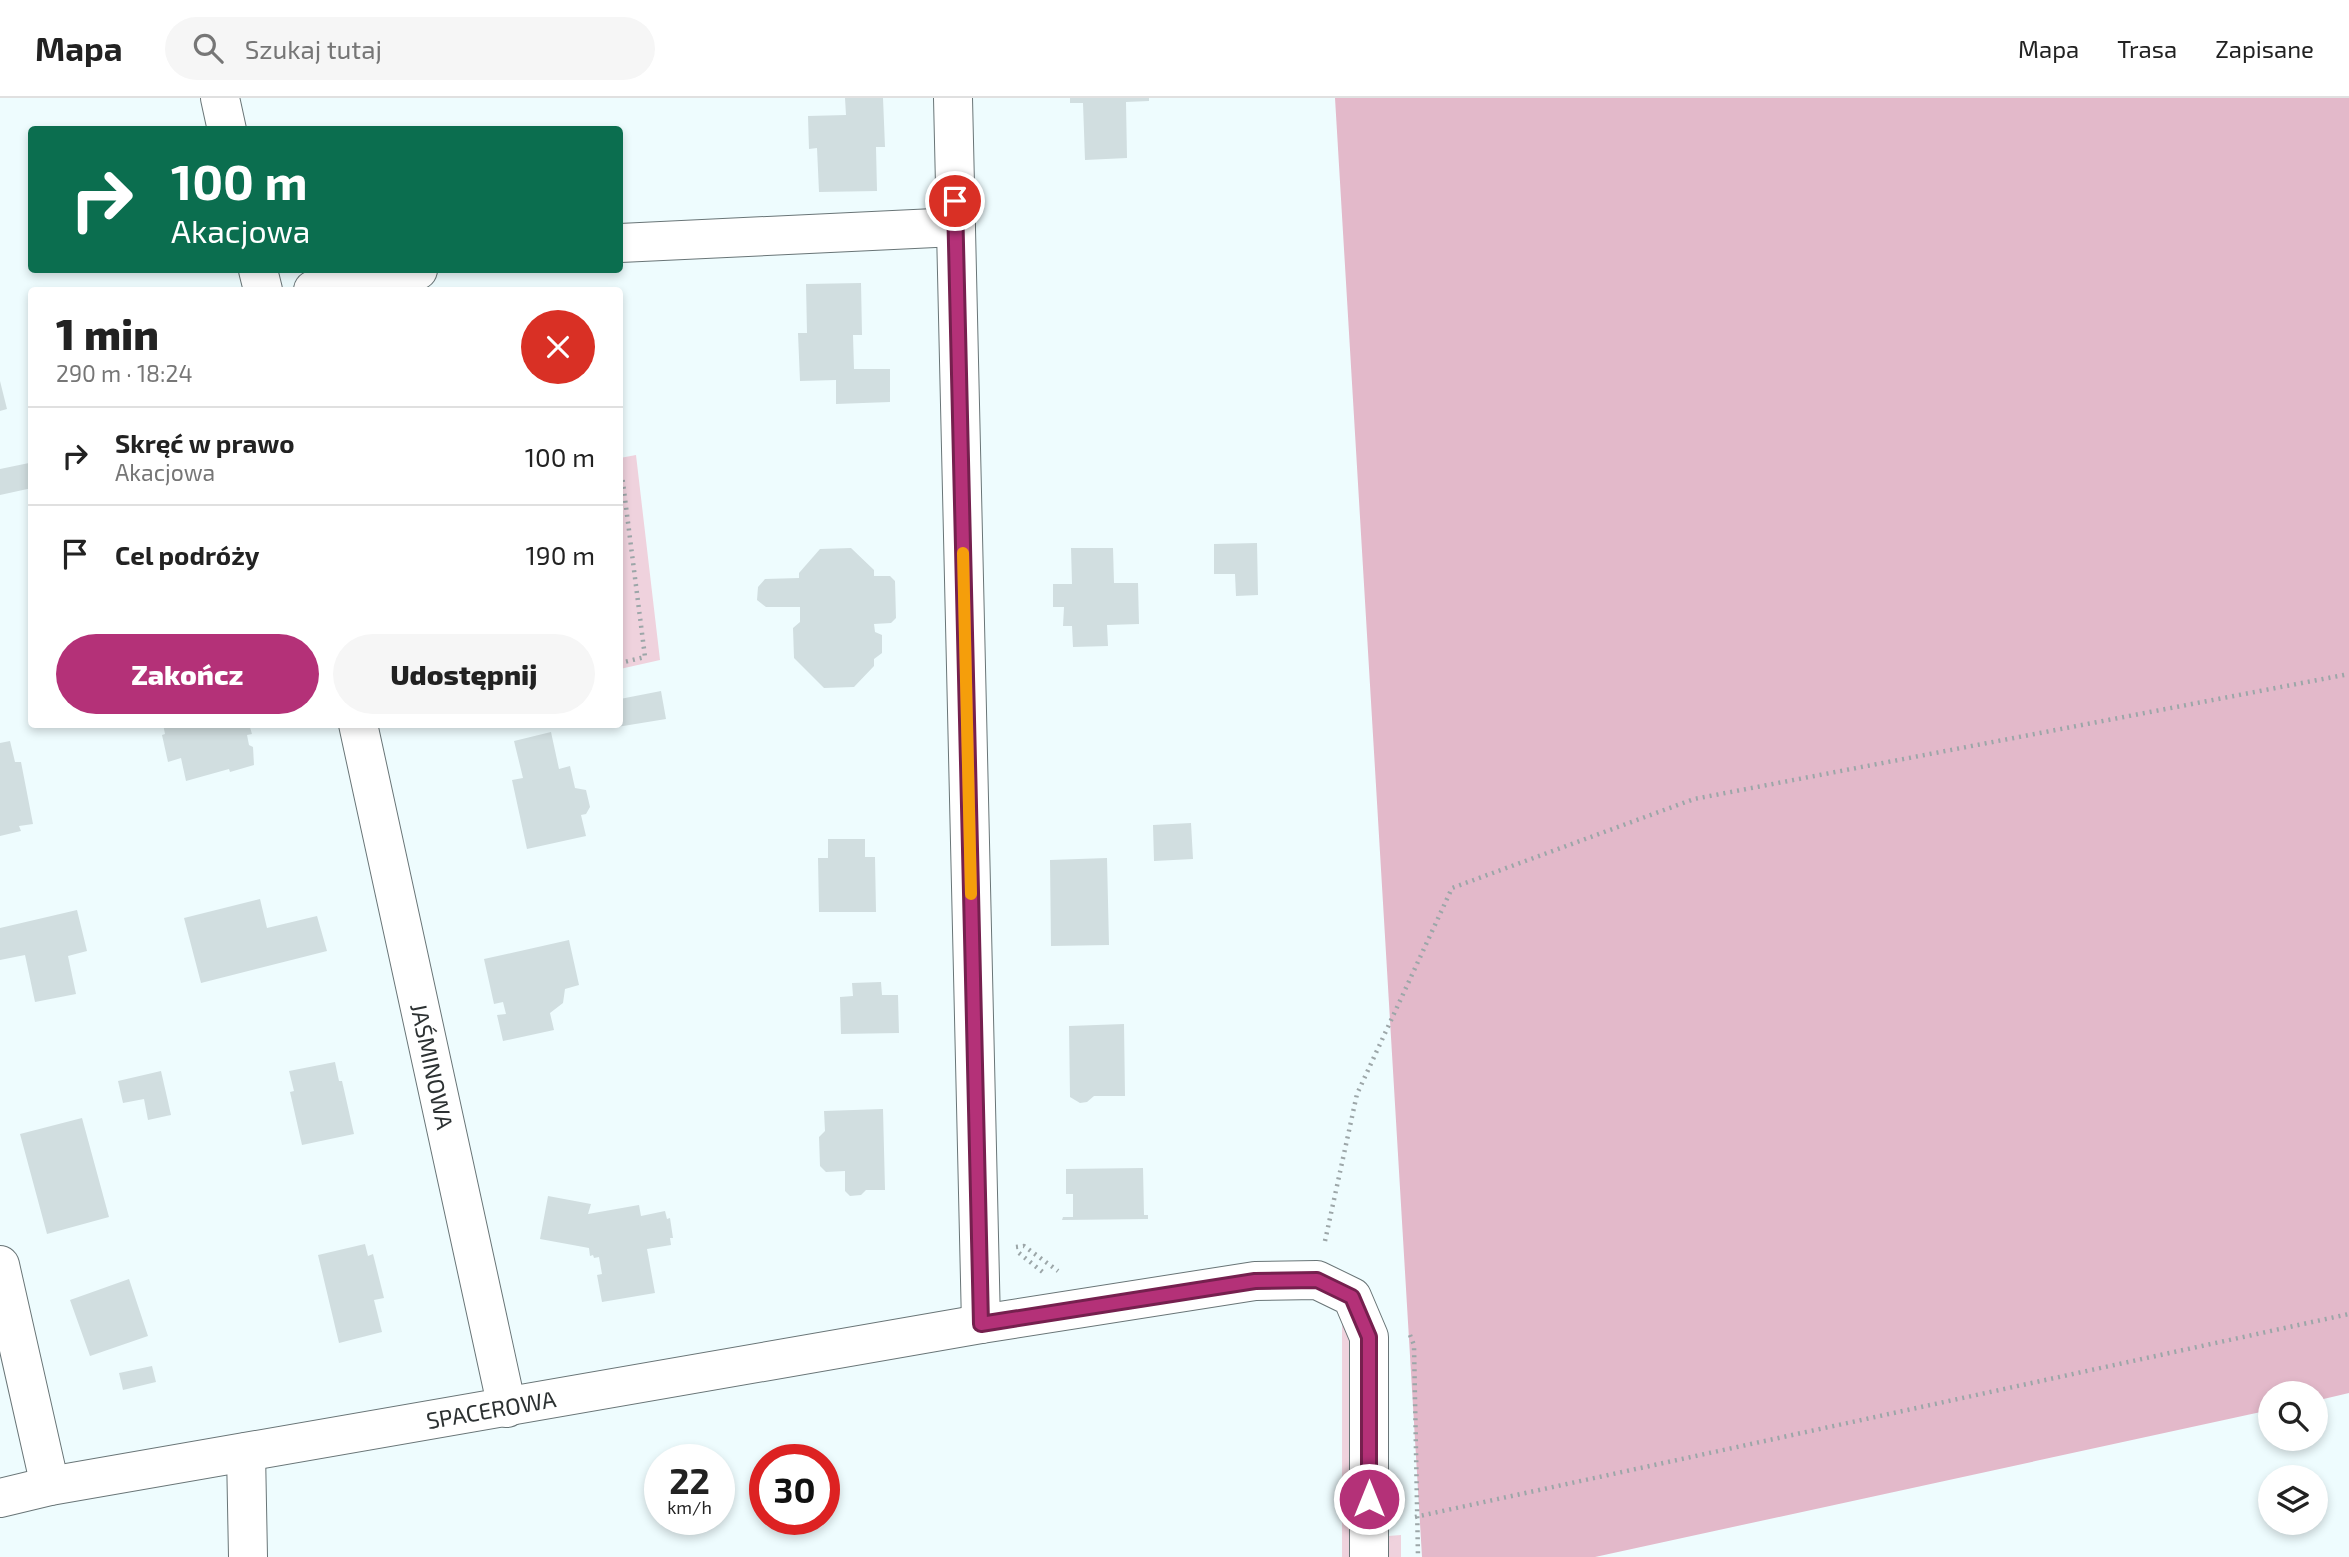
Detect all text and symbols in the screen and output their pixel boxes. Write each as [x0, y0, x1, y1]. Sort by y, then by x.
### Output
search box [165, 17, 655, 80]
text: Mapa [35, 28, 123, 68]
icon: search [189, 29, 227, 67]
text: Szukaj tutaj [245, 33, 382, 64]
text: Mapa [2018, 34, 2079, 63]
text: Trasa [2117, 34, 2177, 63]
text: Zapisane [2215, 34, 2314, 63]
text: 100 m [171, 151, 308, 210]
icon: right [56, 154, 147, 245]
pin [925, 171, 985, 231]
icon: arrive [936, 182, 974, 220]
text: Akacjowa [171, 211, 310, 249]
text: 1 min [56, 308, 159, 358]
button: close [521, 310, 595, 384]
text: 290 m · 18:24 [56, 359, 193, 387]
text: Skręć w prawo [115, 427, 295, 458]
icon: right [56, 437, 94, 475]
text: 100 m [525, 441, 595, 472]
text: Akacjowa [115, 458, 215, 486]
icon: arrive [56, 535, 94, 573]
text: Cel podróży [115, 539, 260, 570]
text: 190 m [526, 539, 595, 570]
button: Zakończ [56, 634, 319, 714]
button: Udostępnij [333, 634, 595, 714]
street label: JAŚMINOWA [405, 1000, 460, 1132]
map controls [2258, 1381, 2328, 1535]
button: search [2258, 1381, 2328, 1451]
street label: SPACEROWA [424, 1384, 559, 1434]
speed limit sign: 30 [749, 1444, 840, 1535]
text: 22 [669, 1459, 710, 1501]
position arrow [1332, 1462, 1406, 1536]
button: layers [2258, 1465, 2328, 1535]
text: km/h [667, 1496, 712, 1518]

